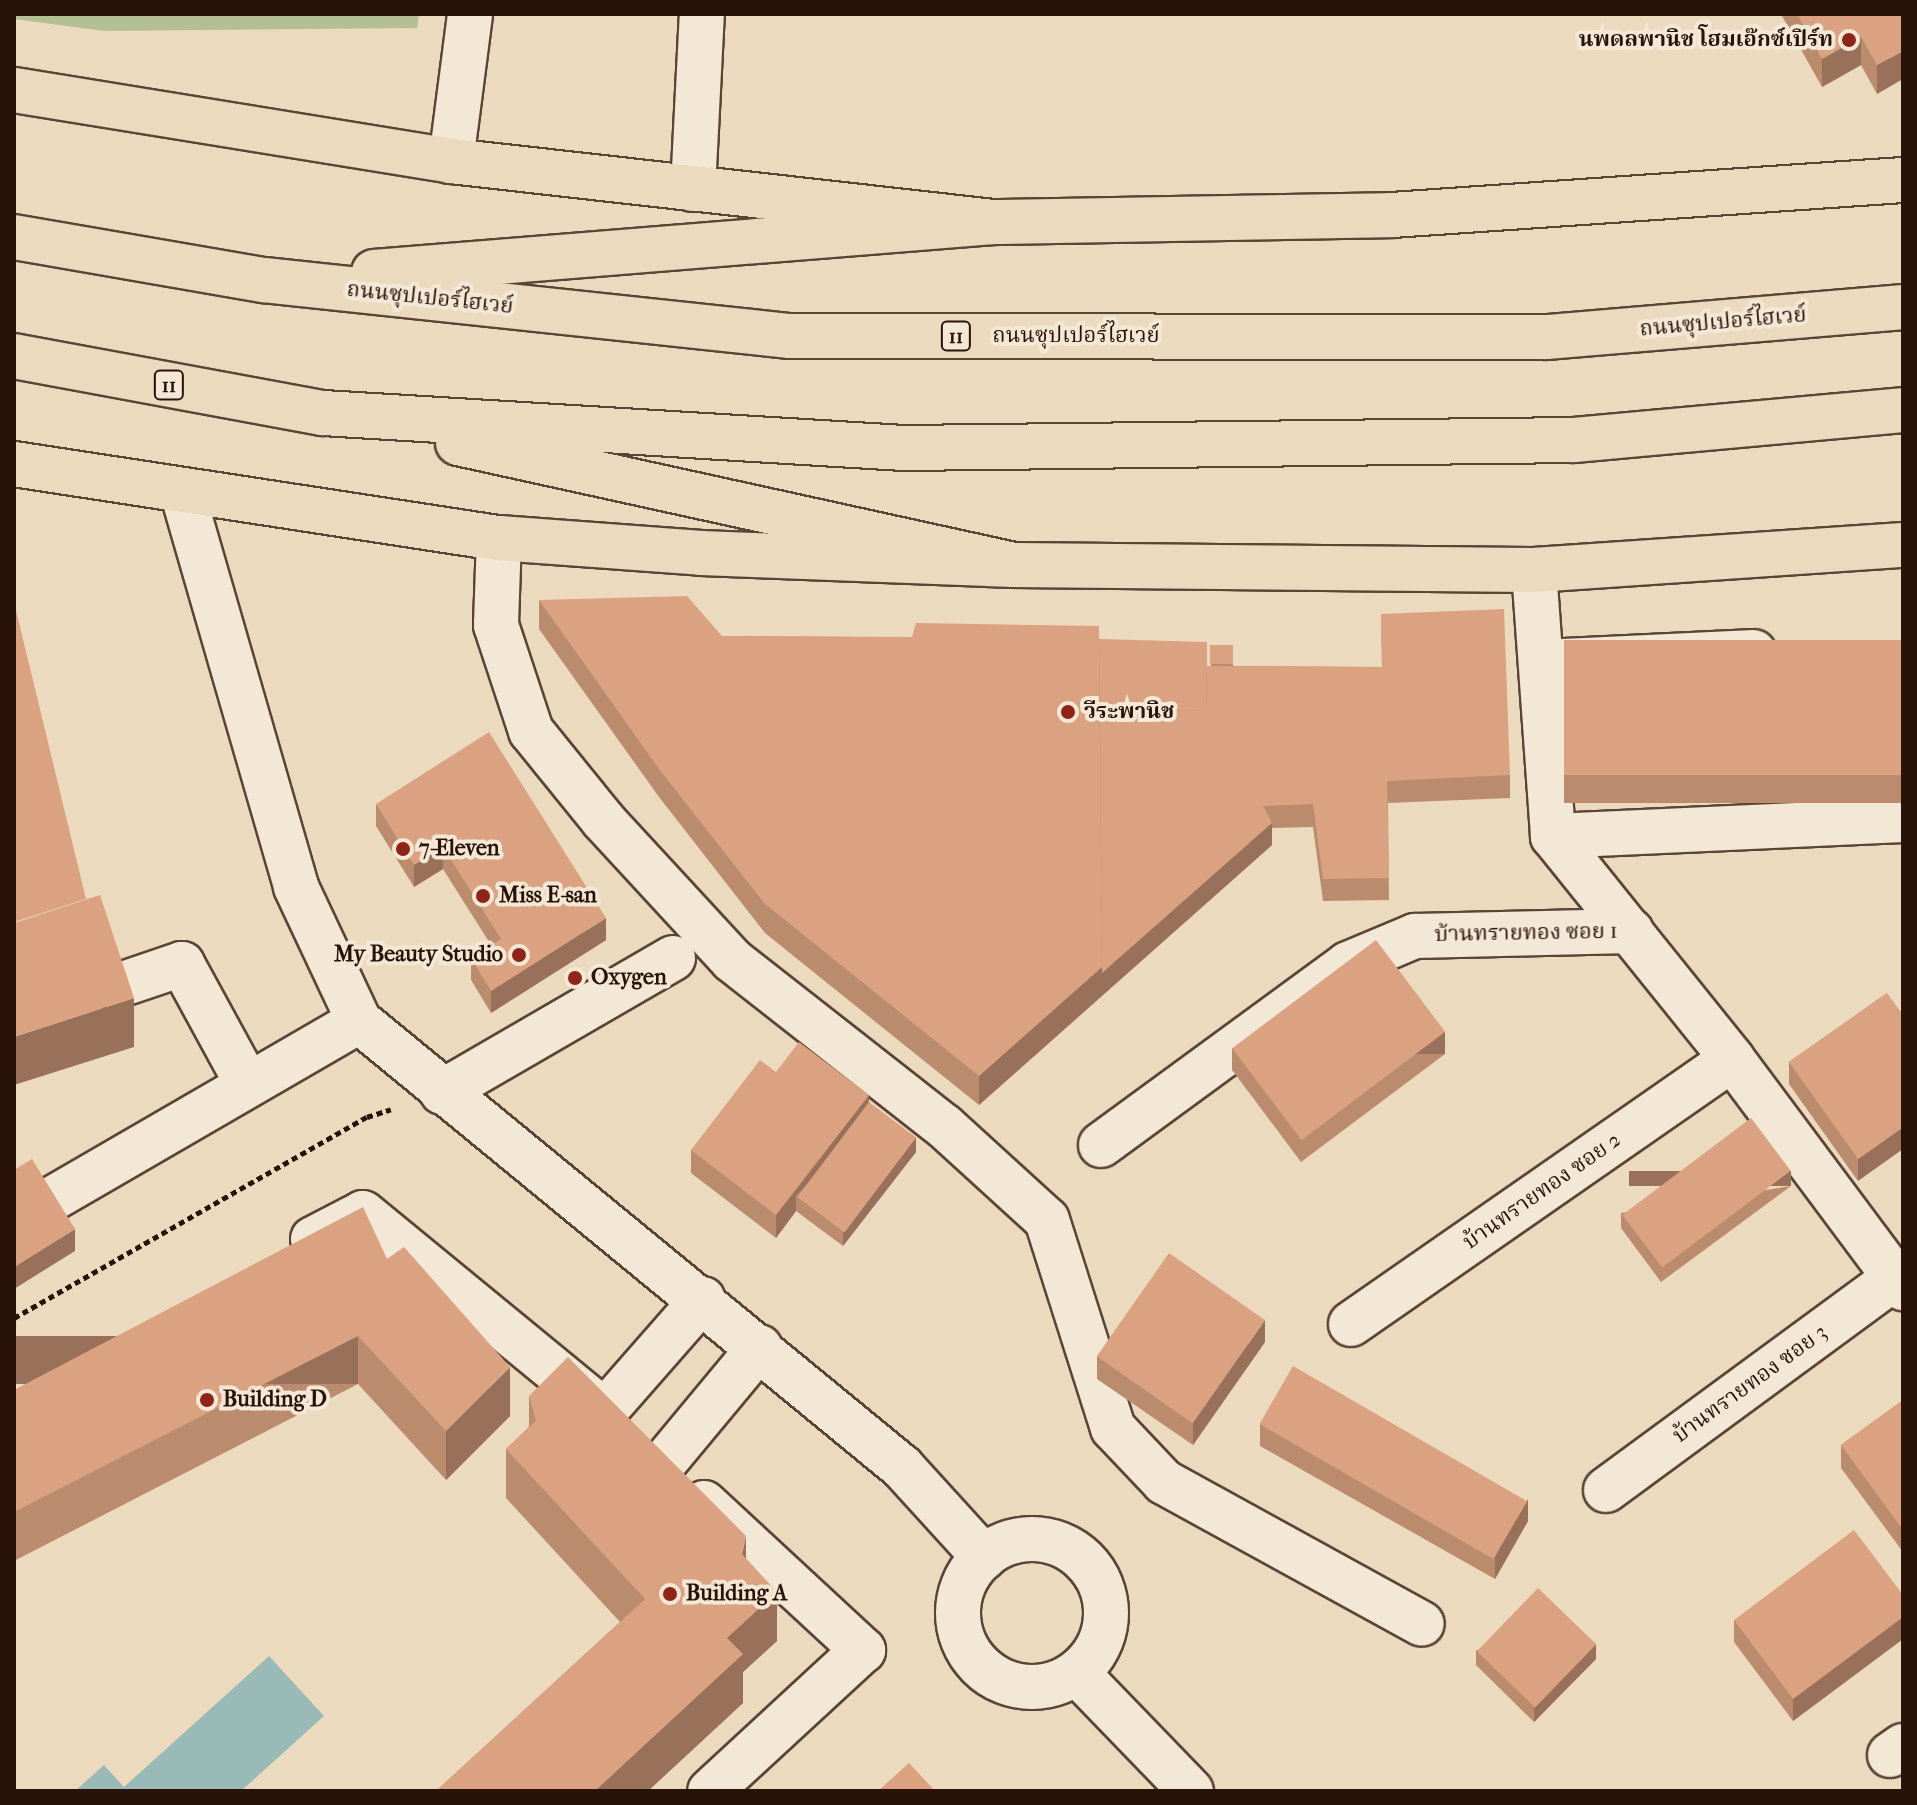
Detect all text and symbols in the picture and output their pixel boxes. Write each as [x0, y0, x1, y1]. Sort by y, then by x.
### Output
place label: นพดลพานิช โฮมเอ๊กซ์เปิร์ท [1579, 27, 1833, 53]
marker: นพดลพานิช โฮมเอ๊กซ์เปิร์ท [1840, 31, 1858, 49]
street label: ถนนซุปเปอร์ไฮเวย์ [345, 276, 515, 320]
street label: ถนนซุปเปอร์ไฮเวย์ [1638, 302, 1808, 342]
road number: 11 [940, 320, 972, 352]
street label: ถนนซุปเปอร์ไฮเวย์ [992, 323, 1160, 349]
road number: 11 [153, 369, 185, 401]
place label: วีระพานิช [1084, 699, 1174, 725]
marker: วีระพานิช [1059, 703, 1077, 721]
place label: 7-Eleven [419, 836, 500, 862]
marker: 7-Eleven [394, 840, 412, 858]
place label: Miss E-san [499, 883, 597, 909]
marker: Miss E-san [474, 887, 492, 905]
street label: บ้านทรายทอง ซอย 1 [1434, 918, 1618, 948]
place label: My Beauty Studio [334, 942, 503, 968]
marker: My Beauty Studio [510, 946, 528, 964]
place label: Oxygen [591, 965, 667, 991]
marker: Oxygen [566, 969, 584, 987]
street label: บ้านทรายทอง ซอย 2 [1458, 1127, 1626, 1255]
street label: บ้านทรายทอง ซอย 3 [1668, 1319, 1832, 1449]
place label: Building D [223, 1387, 327, 1413]
marker: Building D [198, 1391, 216, 1409]
place label: Building A [686, 1581, 787, 1607]
marker: Building A [661, 1585, 679, 1603]

